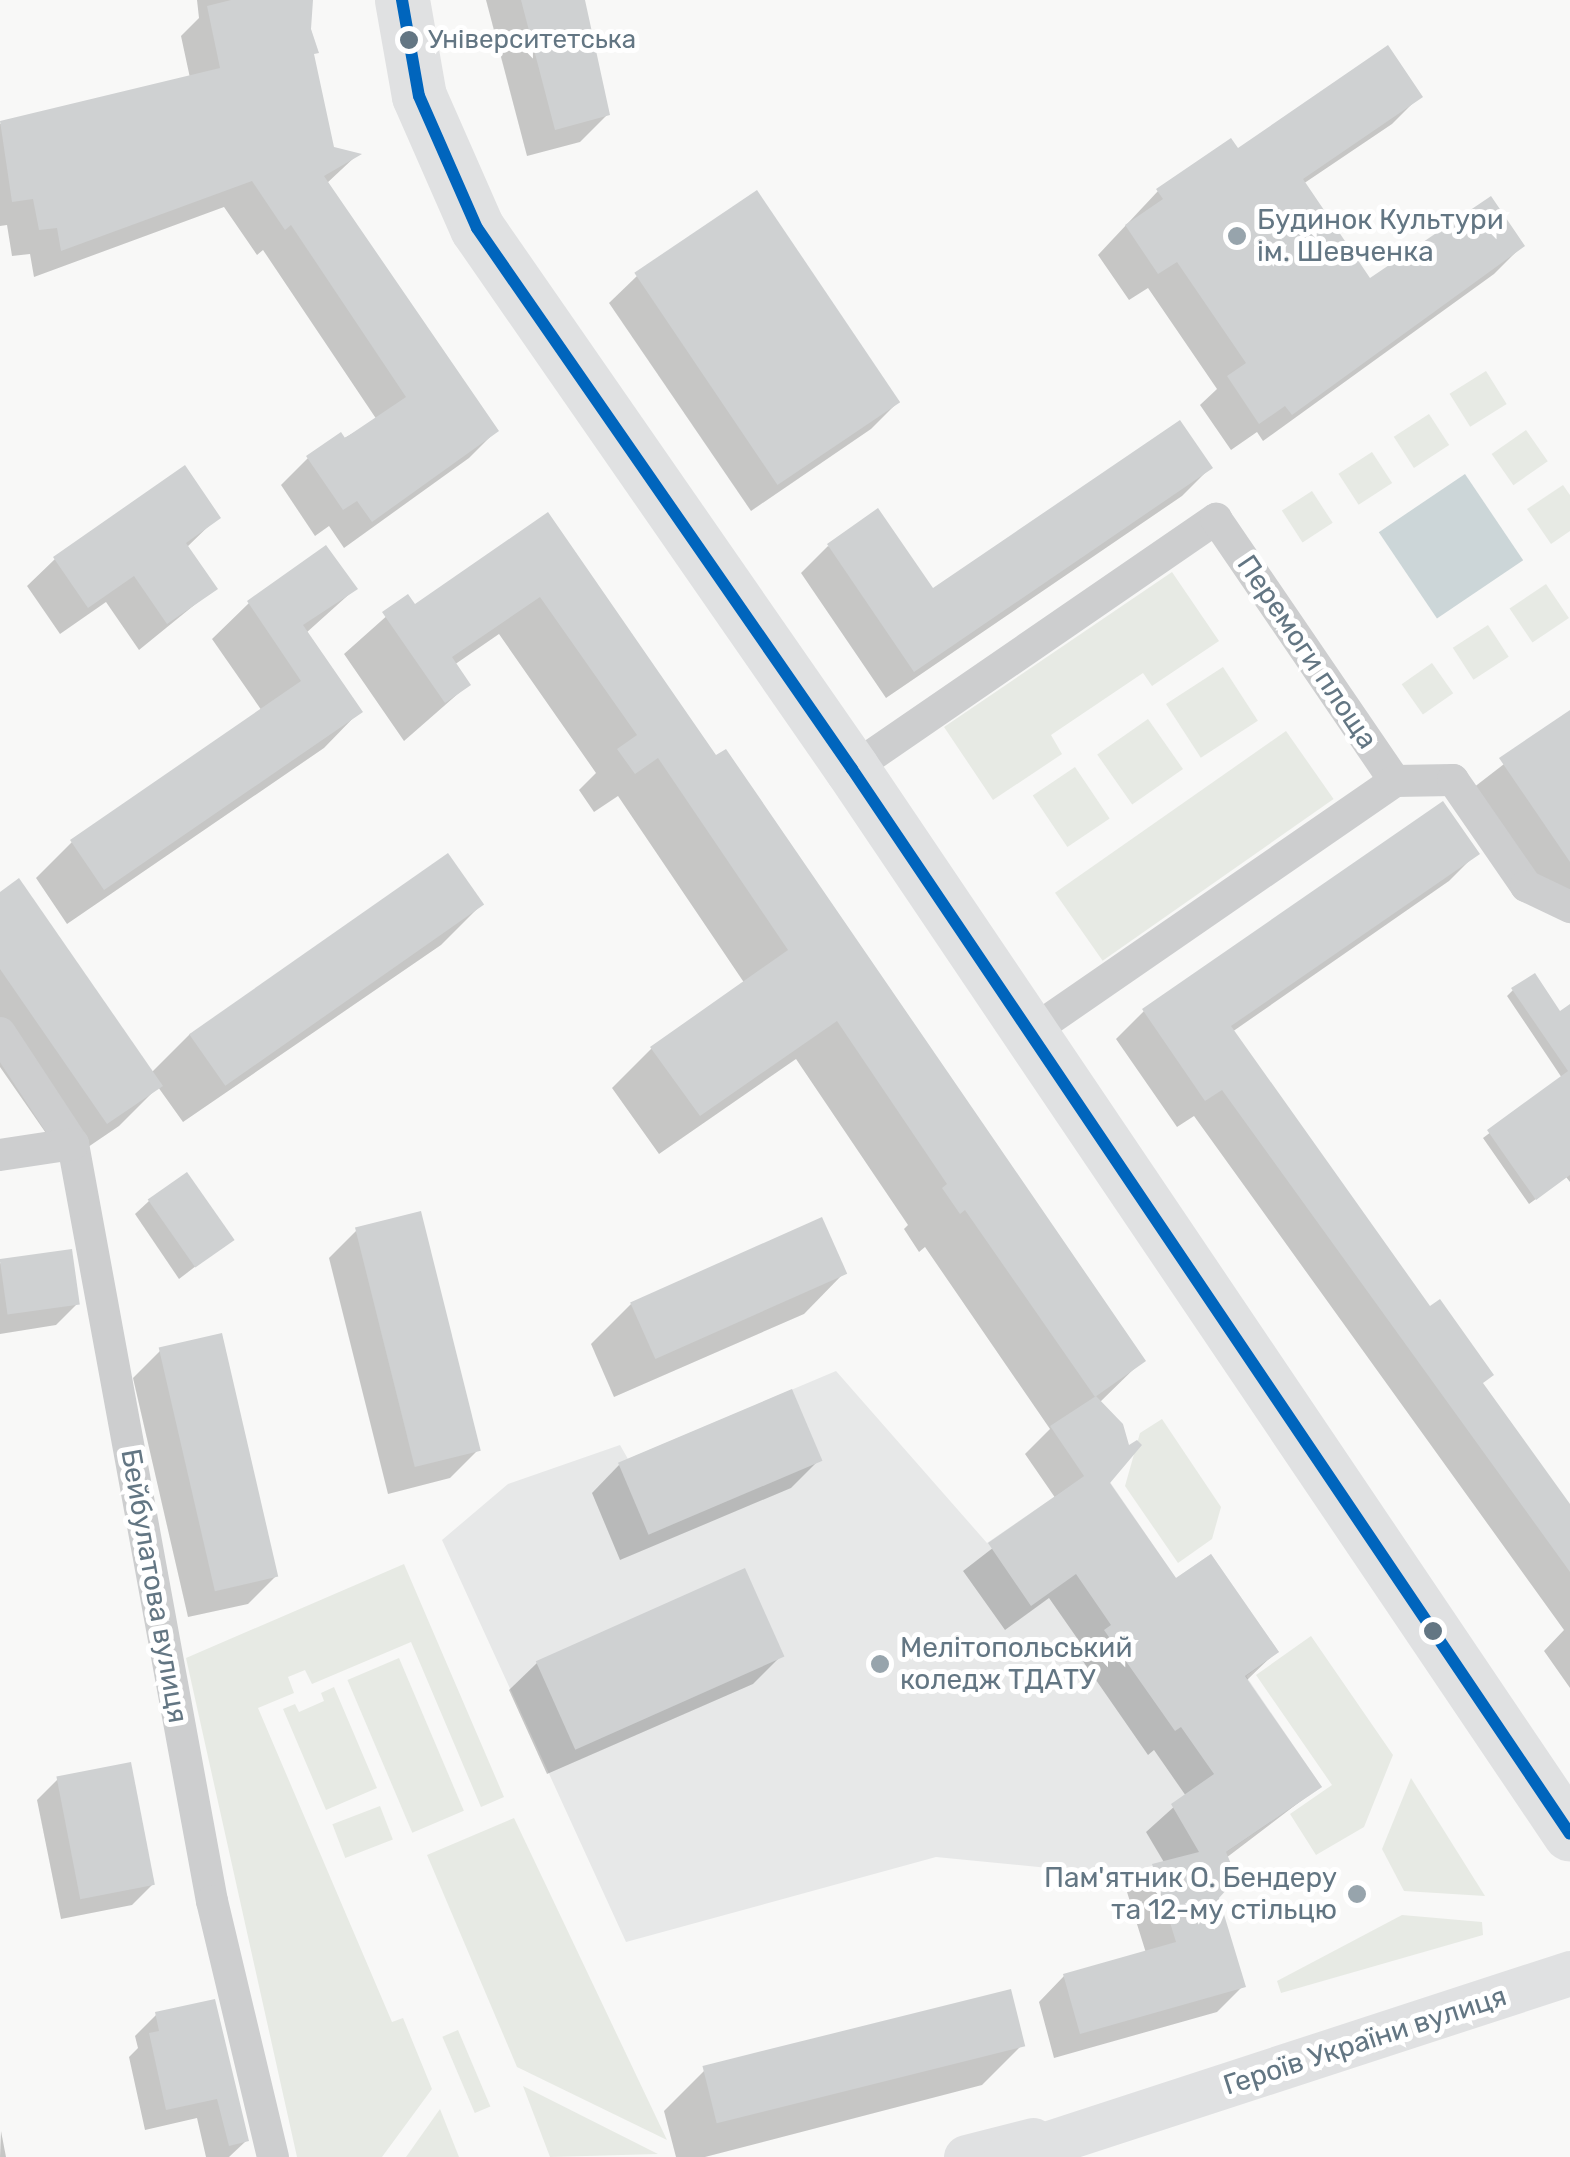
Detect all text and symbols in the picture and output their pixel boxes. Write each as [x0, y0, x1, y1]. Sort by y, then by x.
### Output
place label: Університетська [428, 24, 636, 56]
marker: Університетська [399, 30, 419, 50]
place label: Будинок Культури ім. Шевченка [1257, 203, 1504, 269]
marker: Будинок Культури ім. Шевченка [1226, 225, 1248, 247]
street label: Перемоги площа [1230, 549, 1384, 755]
street label: Бейбулатова вулиця [113, 1446, 195, 1726]
unlabelled marker [1423, 1621, 1443, 1641]
place label: Мелітопольський коледж ТДАТУ [900, 1631, 1132, 1697]
marker: Мелітопольський коледж ТДАТУ [869, 1653, 891, 1675]
place label: Пам'ятник О. Бендеру та 12-му стільцю [1044, 1861, 1337, 1927]
marker: Пам'ятник О. Бендеру та 12-му стільцю [1346, 1883, 1368, 1905]
street label: Героїв України вулиця [1219, 1979, 1511, 2103]

